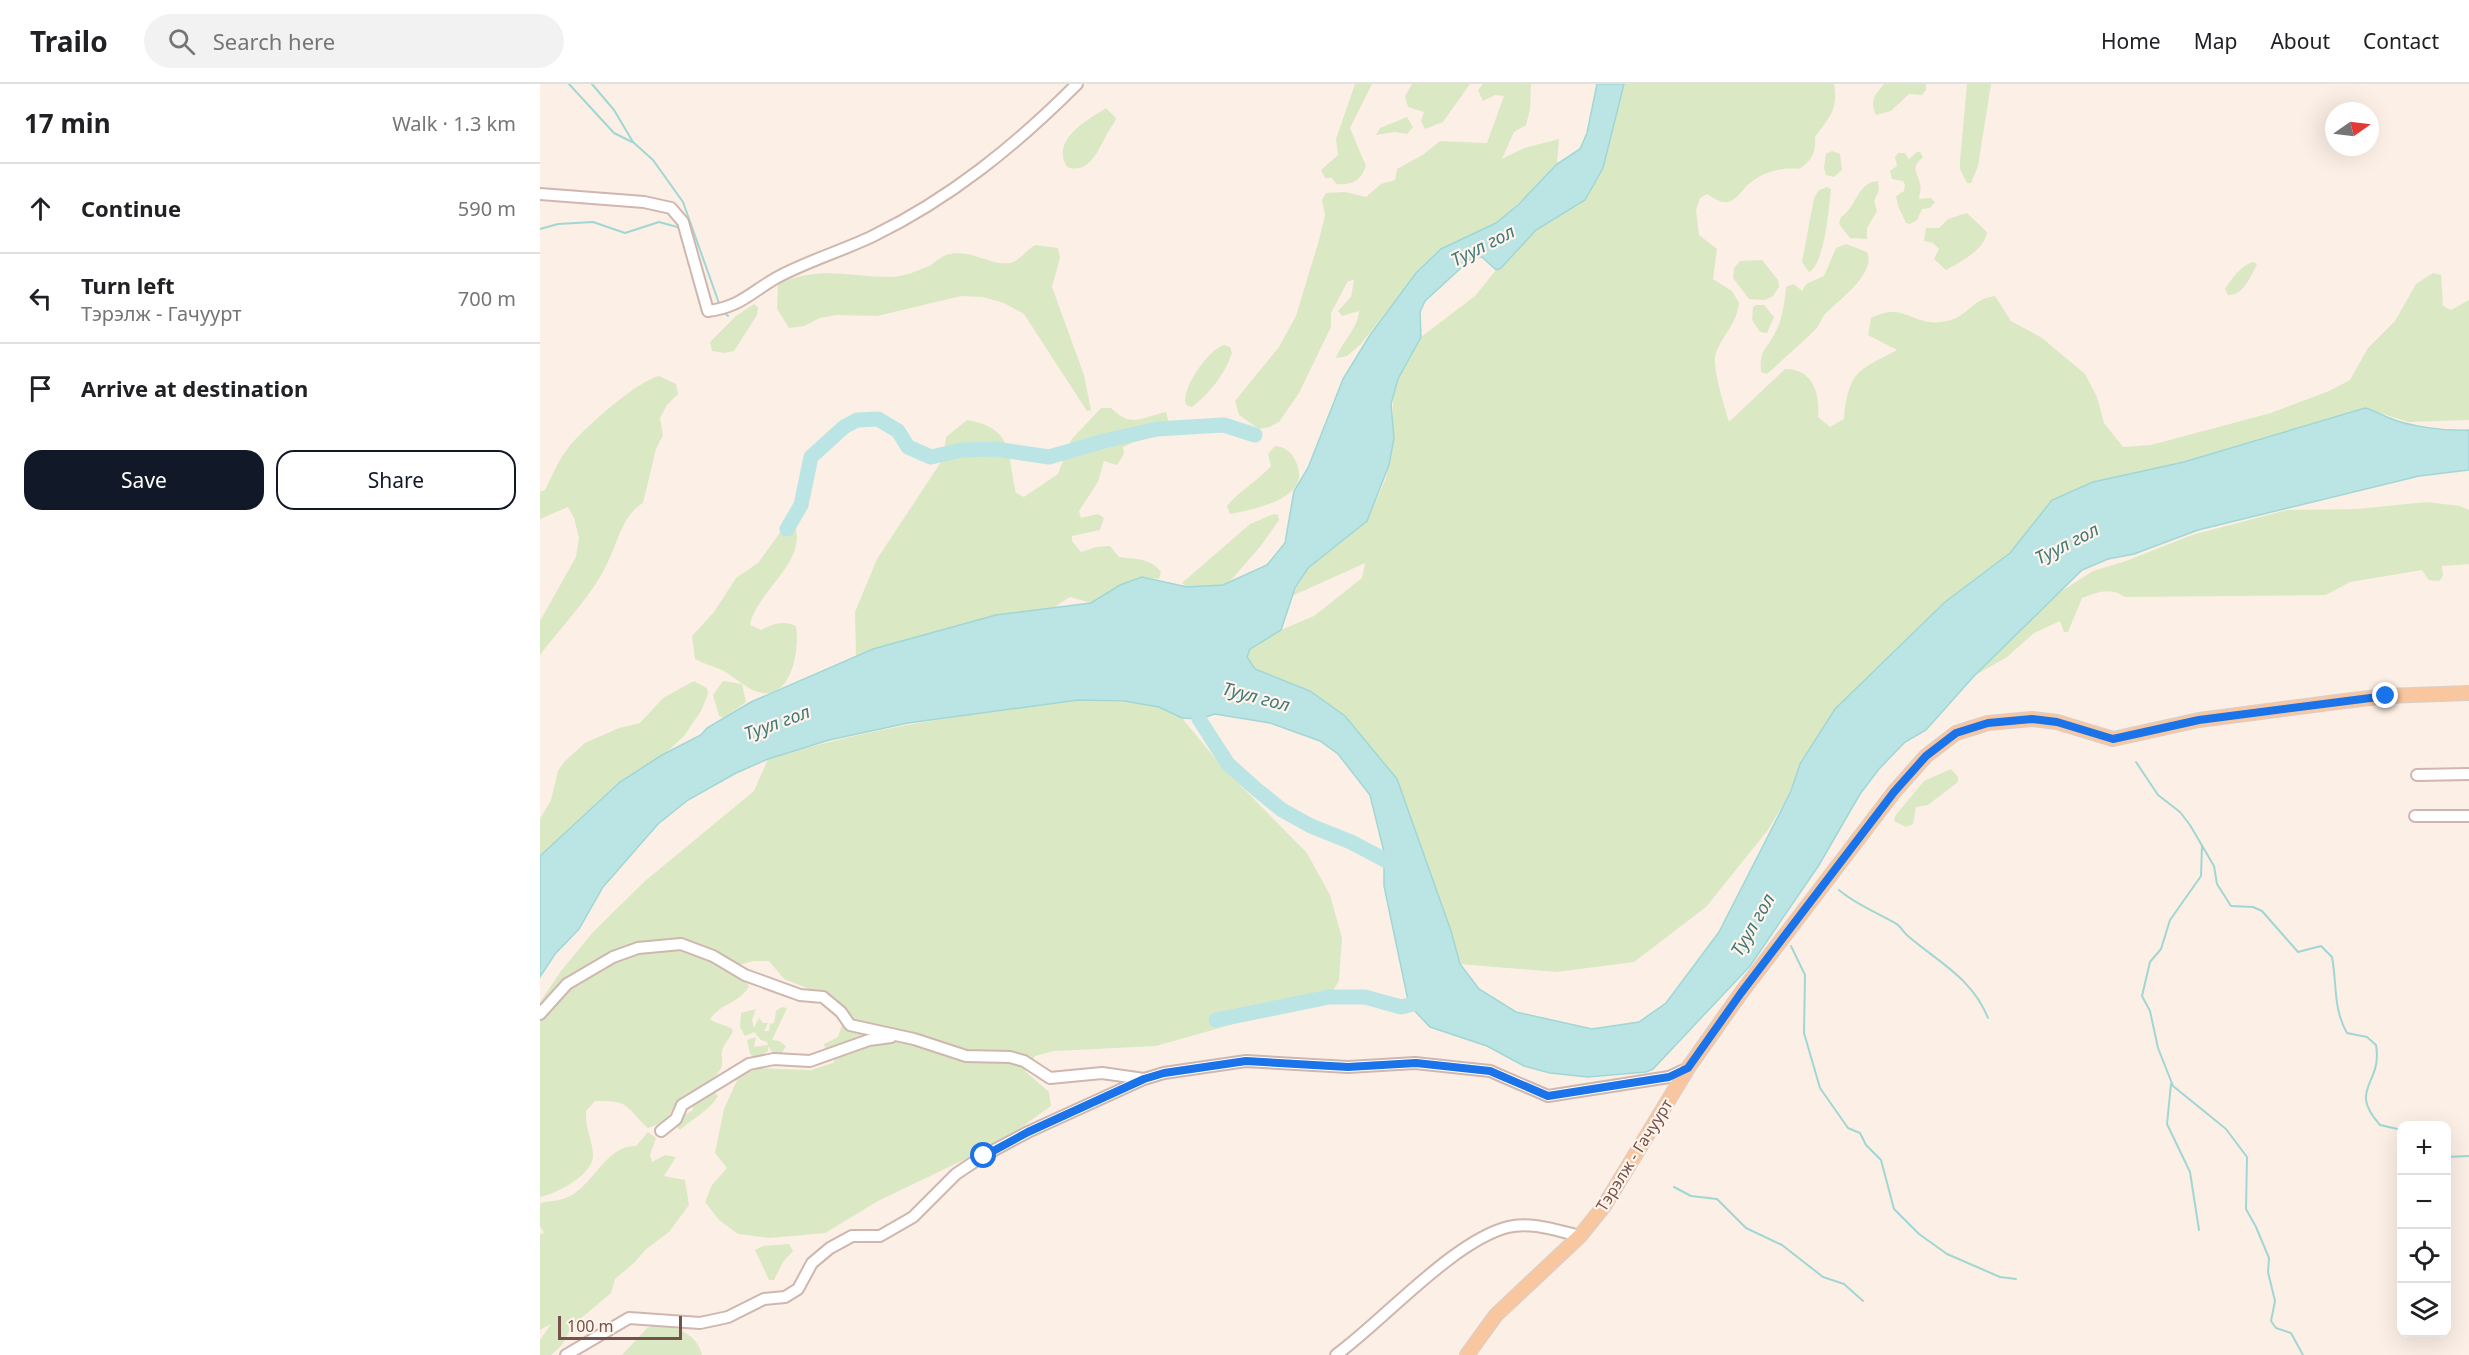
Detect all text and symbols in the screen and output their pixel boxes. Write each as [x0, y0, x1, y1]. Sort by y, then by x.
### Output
search box [144, 14, 564, 68]
text: Trailo [30, 22, 108, 60]
icon: search [165, 25, 198, 58]
text: Search here [213, 26, 335, 56]
text: Home [2101, 27, 2161, 55]
text: Map [2194, 27, 2237, 55]
text: About [2270, 27, 2330, 55]
text: Contact [2363, 27, 2439, 55]
north arrow [2325, 102, 2379, 156]
text: 17 min [24, 105, 111, 141]
text: Walk · 1.3 km [392, 110, 516, 137]
icon: ahead [24, 192, 57, 225]
text: Continue [81, 193, 181, 223]
text: 590 m [458, 195, 516, 222]
water label: Туул гол [1446, 219, 1519, 271]
text: Turn left [81, 270, 175, 300]
icon: left [24, 282, 57, 315]
text: 700 m [458, 285, 516, 312]
text: Тэрэлж - Гачуурт [81, 300, 242, 327]
icon: arrive [24, 372, 57, 405]
text: Arrive at destination [81, 373, 308, 403]
button: Save [24, 450, 264, 510]
button: Share [276, 450, 516, 510]
water label: Туул гол [2030, 517, 2103, 569]
water label: Туул гол [1220, 676, 1293, 717]
route end [2372, 682, 2398, 708]
water label: Туул гол [740, 699, 813, 745]
water label: Туул гол [1725, 889, 1780, 960]
street label: Тэрэлж - Гачуурт [1591, 1094, 1678, 1215]
map controls [2397, 1121, 2451, 1337]
button: + [2397, 1121, 2451, 1175]
route start [970, 1142, 996, 1168]
button: − [2397, 1175, 2451, 1229]
button: locate [2397, 1229, 2451, 1283]
button: layers [2397, 1283, 2451, 1337]
scale bar [558, 1313, 682, 1340]
text: 100 m [567, 1315, 614, 1337]

